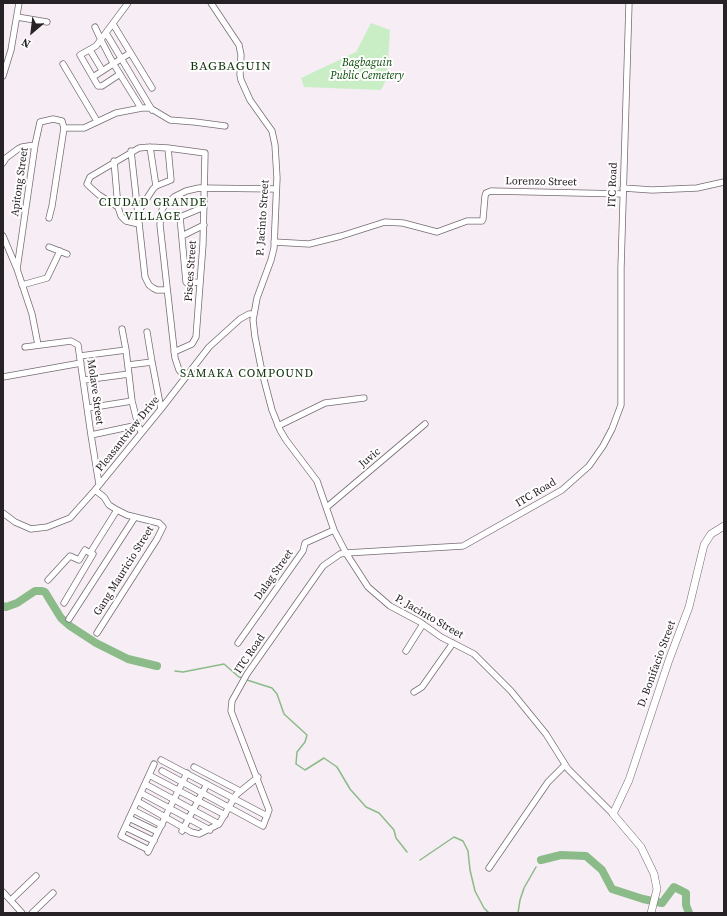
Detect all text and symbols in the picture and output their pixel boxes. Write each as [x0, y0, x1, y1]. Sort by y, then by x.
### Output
north arrow [12, 12, 52, 52]
text: N [19, 35, 33, 52]
park label: Bagbaguin Public Cemetery [330, 56, 404, 82]
district label: BAGBAGUIN [190, 59, 272, 75]
street label: Apitong Street [9, 147, 31, 217]
street label: ITC Road [606, 162, 620, 208]
street label: Lorenzo Street [505, 175, 577, 189]
street label: P. Jacinto Street [254, 179, 272, 257]
district label: CIUDAD GRANDE VILLAGE [99, 196, 207, 224]
street label: Pisces Street [182, 240, 200, 302]
street label: Molave Street [84, 358, 106, 426]
district label: SAMAKA COMPOUND [180, 367, 314, 381]
street label: Pleasantview Drive [94, 394, 162, 474]
street label: Juvic [356, 445, 384, 471]
street label: ITC Road [513, 476, 559, 510]
street label: Gang Mauricio Street [91, 524, 157, 618]
street label: Dalag Street [252, 547, 296, 603]
street label: P. Jacinto Street [393, 592, 465, 642]
street label: D. Bonifacio Street [635, 619, 679, 709]
street label: ITC Road [232, 632, 268, 676]

